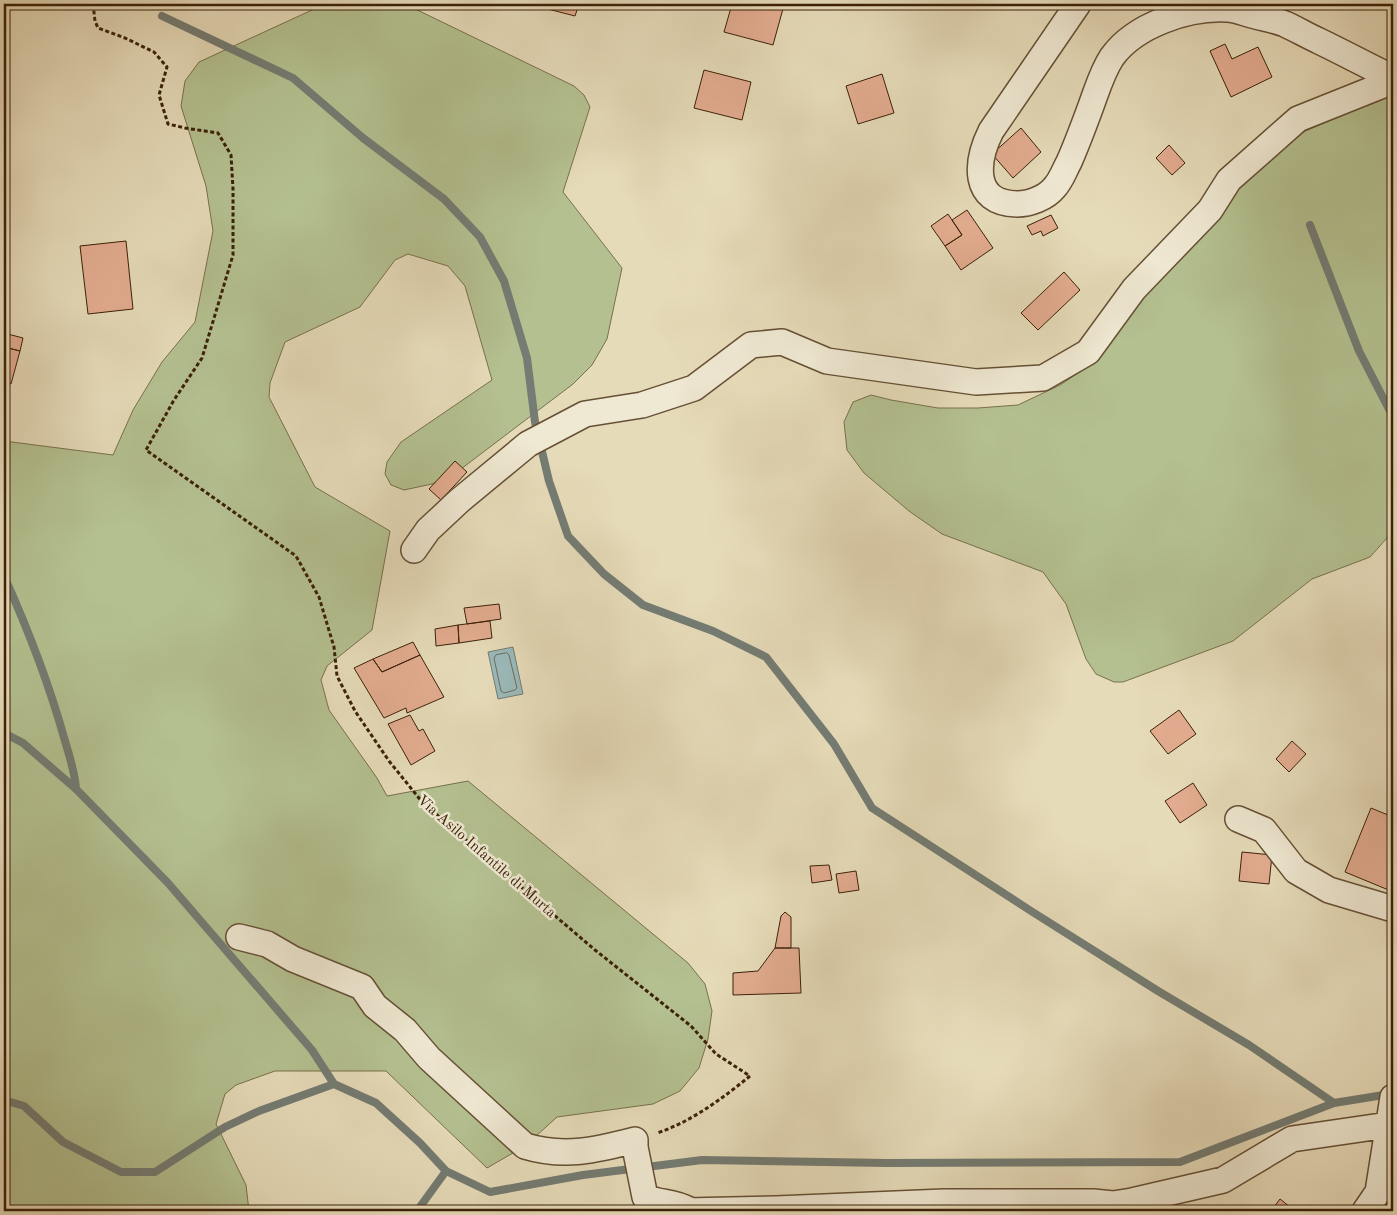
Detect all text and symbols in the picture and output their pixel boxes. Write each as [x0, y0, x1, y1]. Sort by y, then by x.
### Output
street label: Via Asilo Infantile di Murta [414, 793, 559, 922]

